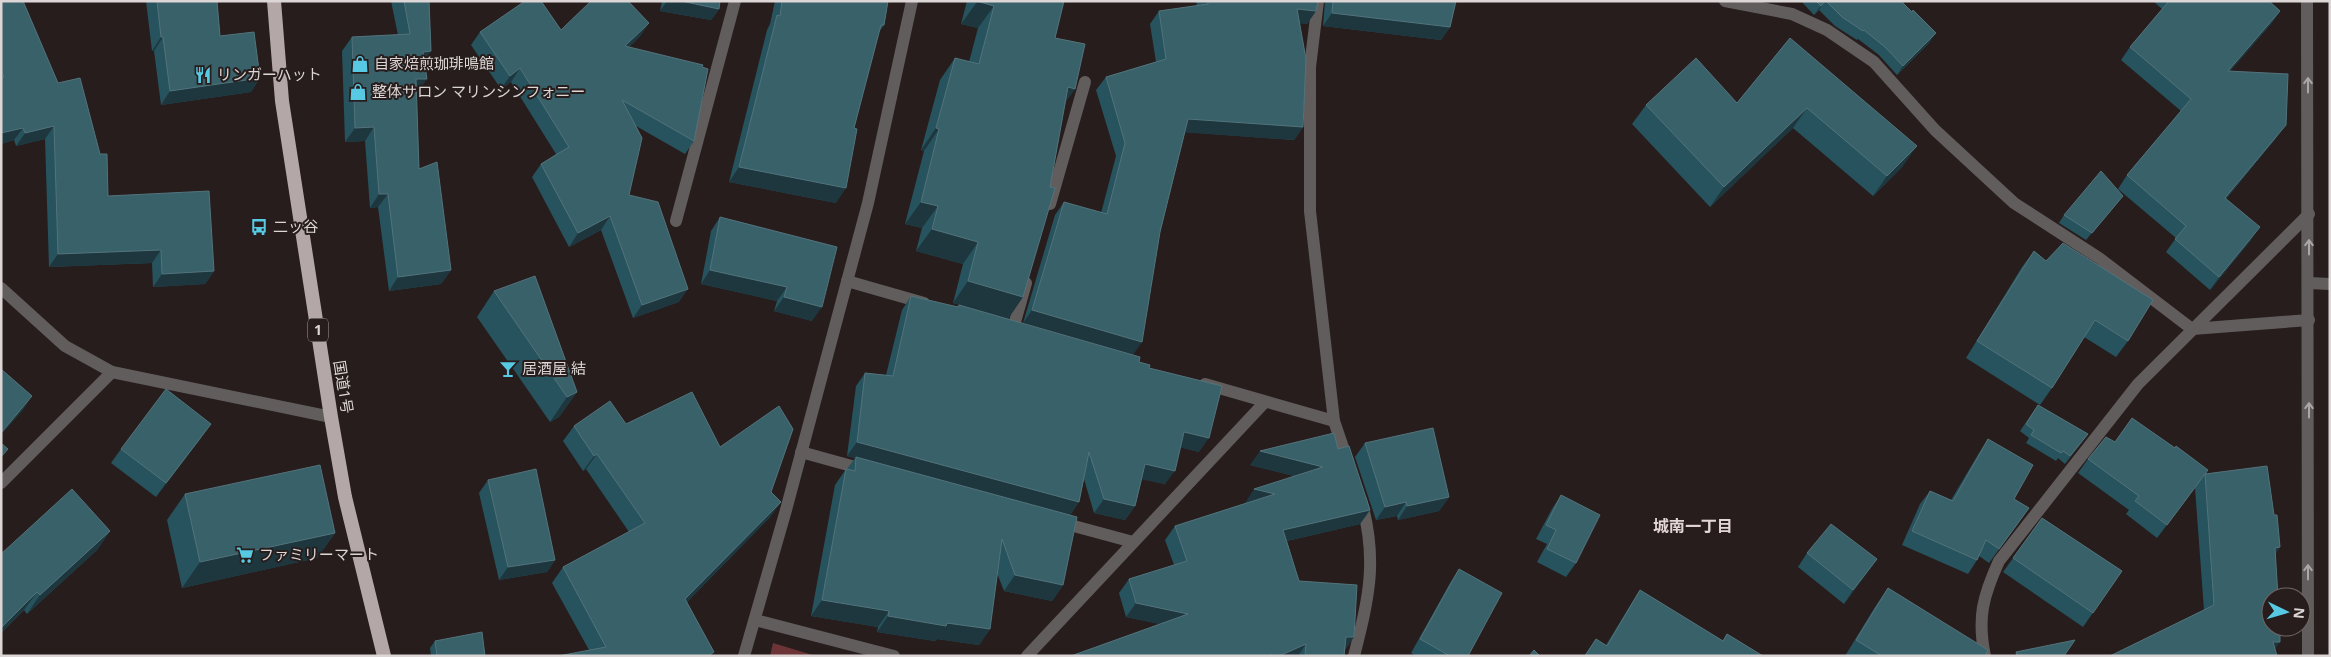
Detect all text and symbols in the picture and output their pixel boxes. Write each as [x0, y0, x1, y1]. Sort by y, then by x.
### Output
place label: 自家焙煎珈琲鳴館 [374, 53, 494, 73]
shop icon: 自家焙煎珈琲鳴館 [350, 54, 370, 74]
place label: リンガーハット [217, 64, 322, 84]
restaurant icon: リンガーハット [193, 65, 213, 85]
one-way arrow [2303, 77, 2313, 93]
place label: 整体サロン マリンシンフォニー [372, 81, 585, 101]
shop icon: 整体サロン マリンシンフォニー [348, 82, 368, 102]
place label: 二ッ谷 [273, 216, 318, 236]
bus stop icon: 二ッ谷 [249, 217, 269, 237]
one-way arrow [2304, 239, 2314, 256]
road number: 1 [308, 318, 328, 342]
place label: 居酒屋 結 [522, 358, 586, 378]
street label: 国道1号 [330, 359, 358, 415]
bar icon: 居酒屋 結 [498, 359, 518, 379]
one-way arrow [2304, 402, 2314, 418]
district label: 城南一丁目 [1653, 515, 1733, 537]
place label: ファミリーマート [259, 544, 379, 564]
supermarket icon: ファミリーマート [235, 545, 255, 565]
one-way arrow [2303, 564, 2313, 580]
north arrow [2261, 587, 2311, 637]
text: N [2289, 607, 2309, 620]

